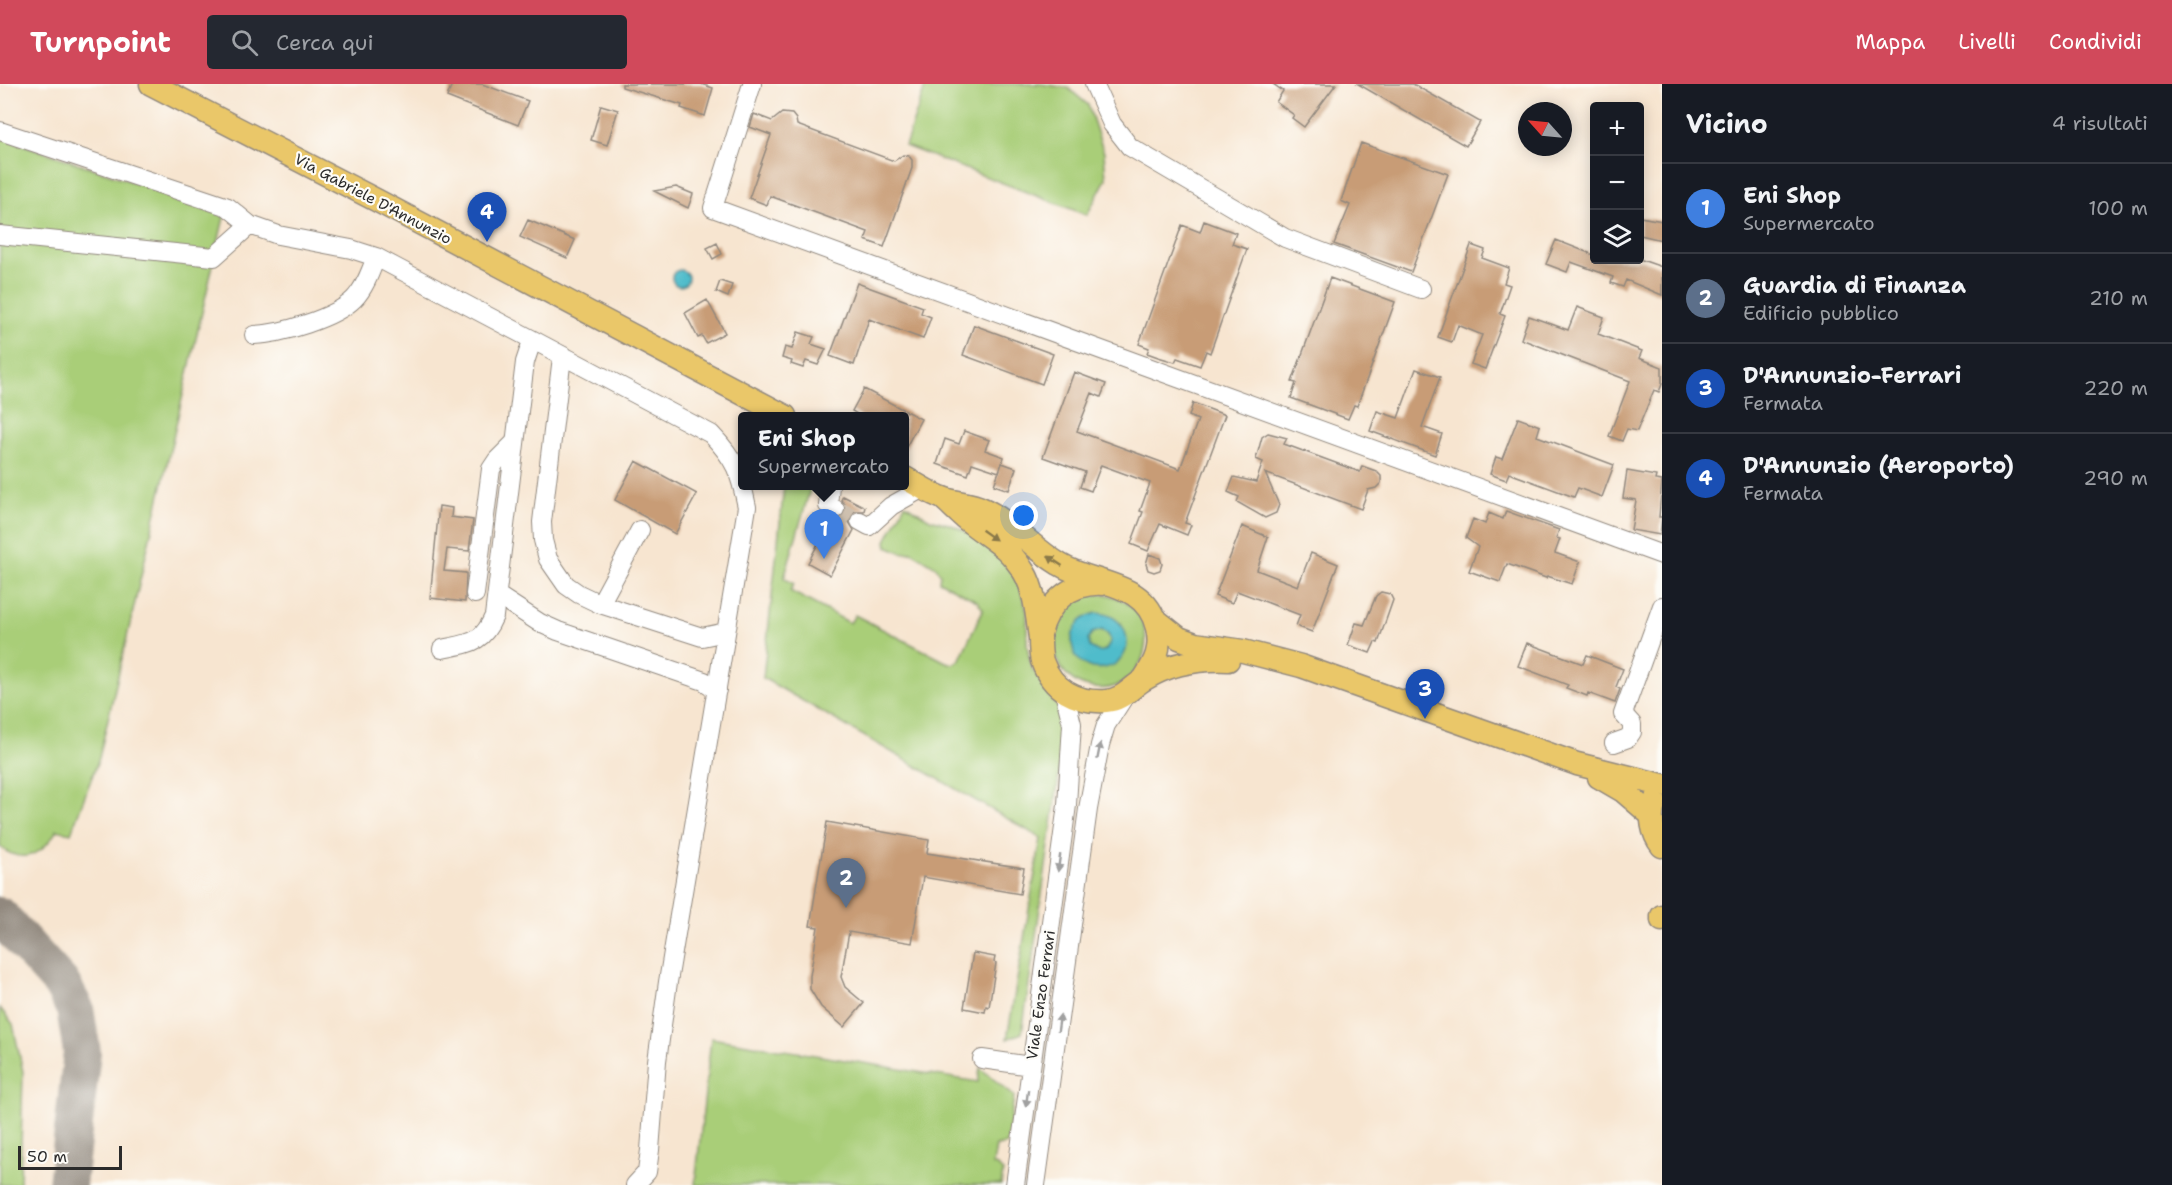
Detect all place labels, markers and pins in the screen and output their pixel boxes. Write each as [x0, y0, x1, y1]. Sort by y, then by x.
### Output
pin: 4 [468, 192, 506, 242]
pin: 1 [804, 510, 844, 559]
pin: 3 [1406, 670, 1444, 719]
pin: 2 [826, 858, 866, 908]

